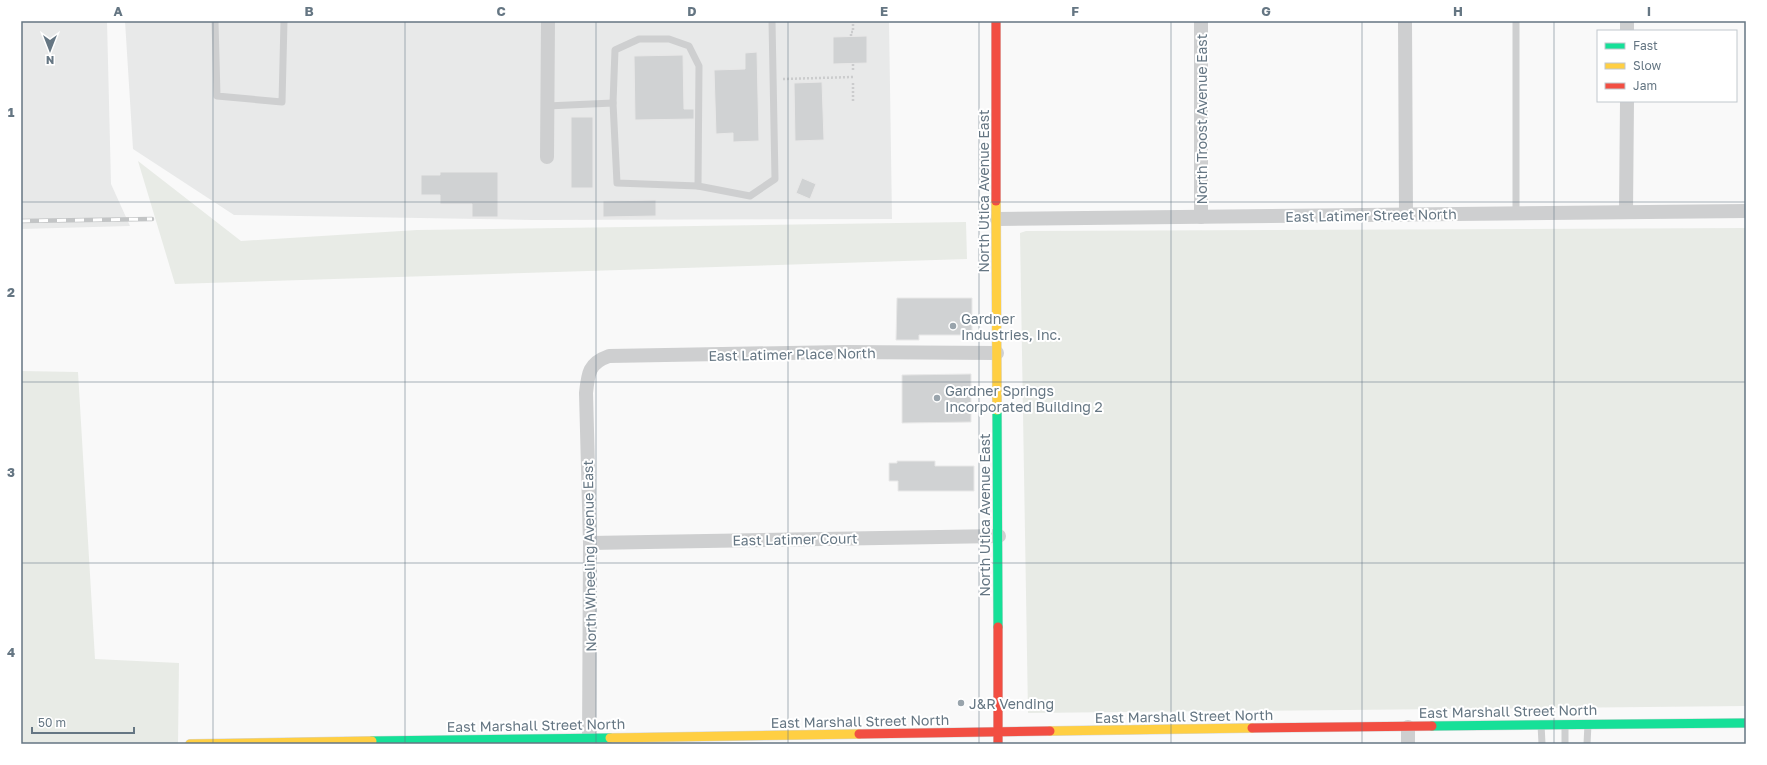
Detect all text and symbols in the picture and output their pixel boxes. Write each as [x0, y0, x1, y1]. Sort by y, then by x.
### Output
text: A [113, 3, 123, 19]
text: B [304, 3, 314, 19]
text: C [496, 3, 506, 19]
text: D [687, 3, 697, 19]
text: E [880, 3, 888, 19]
text: F [1071, 3, 1079, 19]
text: G [1261, 3, 1271, 19]
text: H [1453, 3, 1463, 19]
text: I [1647, 3, 1651, 19]
north arrow [30, 30, 70, 70]
legend [1597, 30, 1737, 102]
street label: North Troost Avenue East [1193, 34, 1210, 204]
text: Fast [1633, 38, 1658, 53]
text: N [46, 54, 54, 67]
text: Slow [1633, 58, 1661, 73]
text: Jam [1633, 78, 1657, 93]
text: 1 [8, 104, 15, 120]
street label: North Utica Avenue East [975, 109, 992, 273]
street label: East Latimer Street North [1285, 205, 1457, 225]
text: 2 [7, 284, 15, 300]
place label: Gardner Industries, Inc. [961, 310, 1061, 343]
marker: Gardner Industries, Inc. [948, 321, 958, 331]
street label: East Latimer Place North [708, 344, 876, 364]
place label: Gardner Springs Incorporated Building 2 [945, 382, 1103, 415]
marker: Gardner Springs Incorporated Building 2 [932, 393, 942, 403]
street label: North Utica Avenue East [976, 433, 993, 597]
street label: North Wheeling Avenue East [579, 460, 599, 652]
text: 3 [7, 464, 15, 480]
street label: East Latimer Court [732, 529, 858, 549]
text: 4 [7, 644, 15, 660]
place label: J&R Vending [969, 695, 1054, 712]
marker: J&R Vending [956, 698, 966, 708]
street label: East Marshall Street North [1419, 701, 1597, 721]
street label: East Marshall Street North [1095, 706, 1273, 726]
scale bar [32, 709, 134, 735]
street label: East Marshall Street North [771, 711, 949, 731]
text: 50 m [38, 715, 66, 730]
street label: East Marshall Street North [447, 715, 625, 735]

